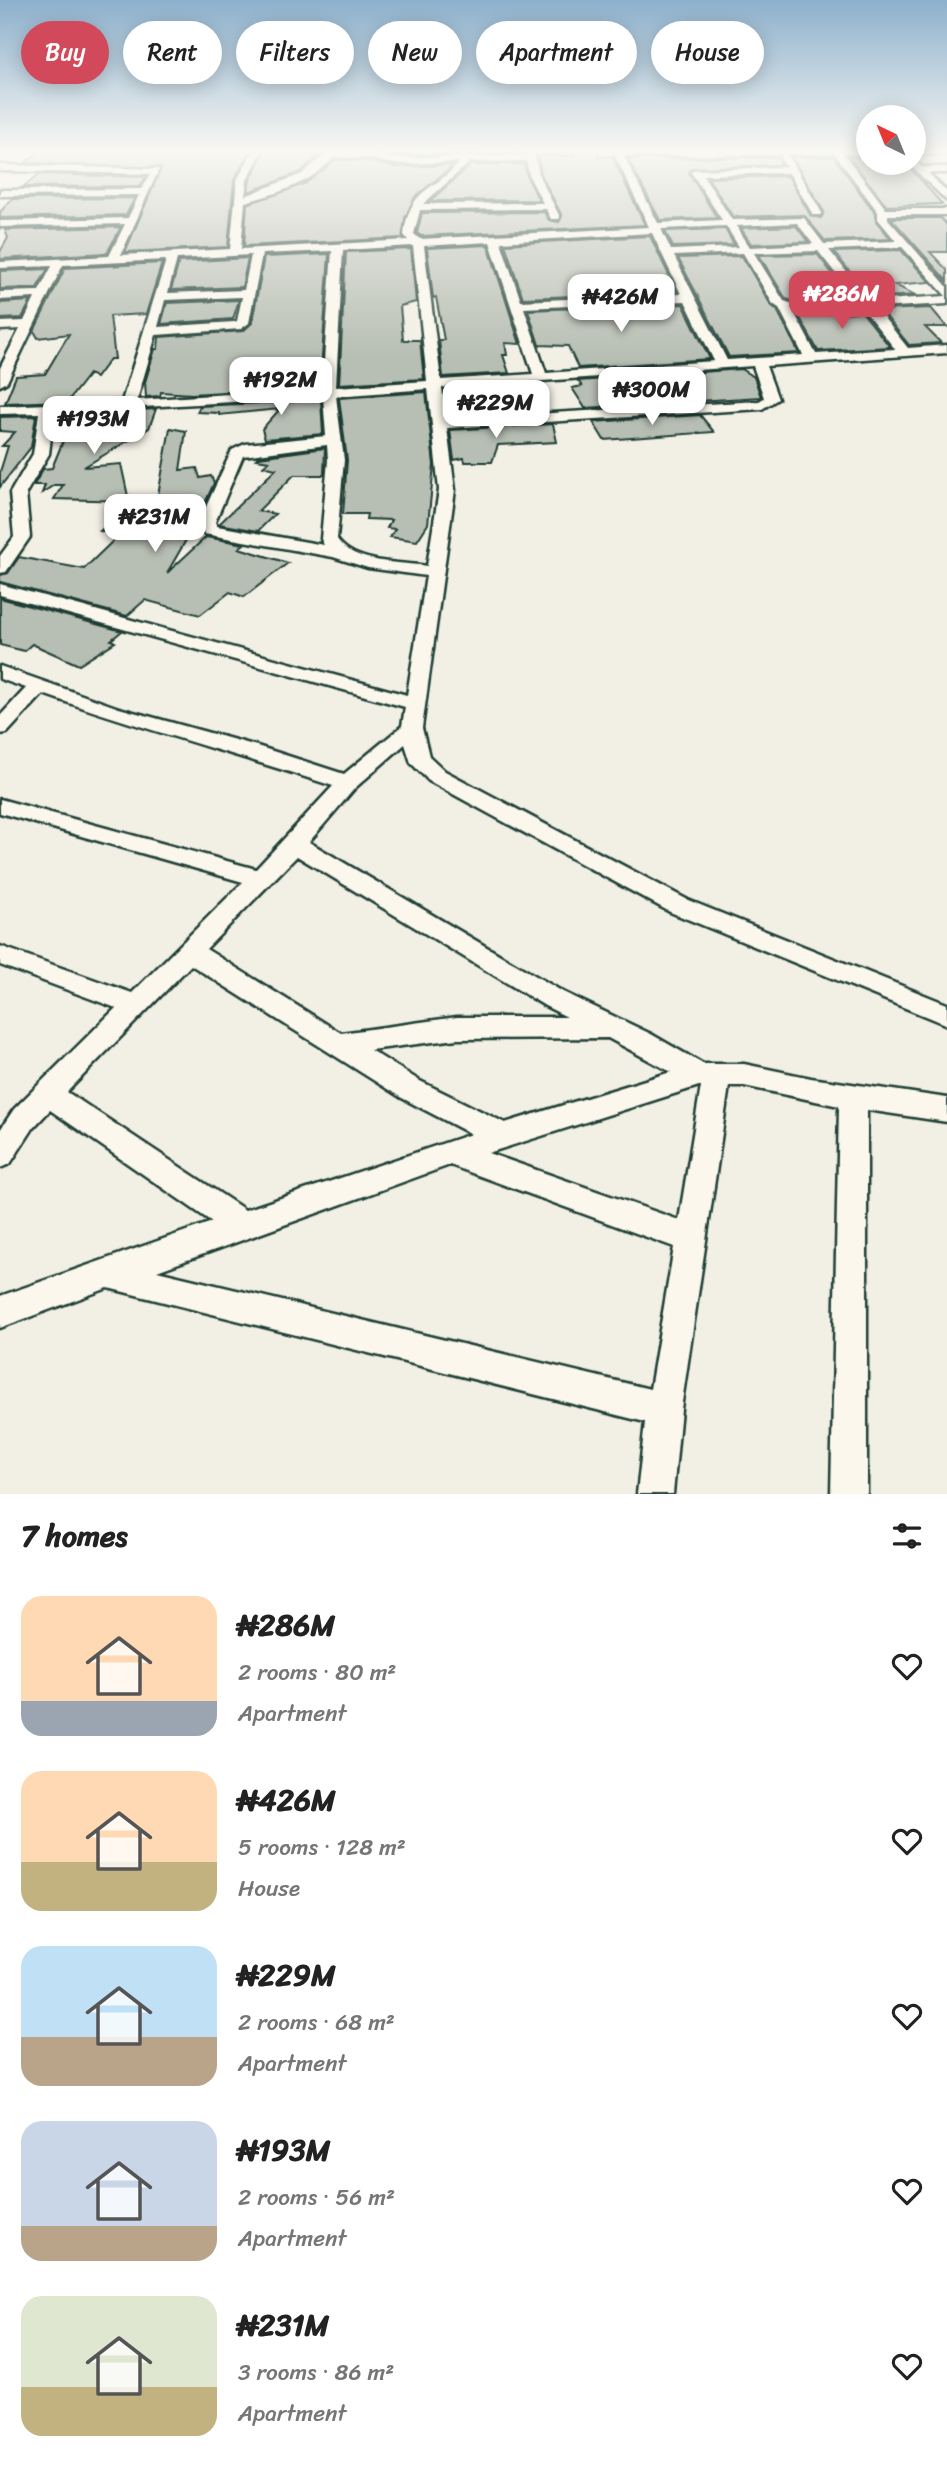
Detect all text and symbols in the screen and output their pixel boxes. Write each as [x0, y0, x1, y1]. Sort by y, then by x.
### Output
chip: Buy [21, 21, 109, 84]
chip: Rent [123, 21, 222, 84]
chip: Filters [236, 21, 354, 84]
chip: New [368, 21, 462, 84]
chip: Apartment [476, 21, 637, 84]
chip: House [651, 21, 764, 84]
north arrow [856, 105, 926, 175]
map controls [856, 105, 926, 175]
pin: ₦286M [793, 272, 891, 331]
text: ₦286M [805, 273, 879, 314]
pin: ₦426M [572, 274, 670, 334]
text: ₦426M [584, 276, 658, 317]
pin: ₦192M [232, 358, 330, 417]
text: ₦192M [245, 359, 317, 400]
pin: ₦300M [603, 368, 701, 427]
text: ₦300M [614, 369, 690, 410]
pin: ₦229M [447, 380, 545, 440]
text: ₦229M [459, 382, 533, 423]
pin: ₦193M [45, 396, 143, 456]
text: ₦193M [59, 398, 129, 439]
pin: ₦231M [106, 494, 204, 554]
text: ₦231M [120, 496, 190, 537]
text: 7 homes [21, 1509, 128, 1563]
icon: filters [888, 1517, 926, 1555]
text: ₦286M [238, 1598, 335, 1652]
icon: home [77, 1624, 161, 1708]
icon: heart [888, 1647, 926, 1685]
text: 2 rooms · 80 m² [238, 1652, 396, 1693]
text: Apartment [238, 1693, 347, 1734]
text: ₦426M [238, 1773, 336, 1827]
icon: home [77, 1799, 161, 1883]
icon: heart [888, 1822, 926, 1860]
text: 5 rooms · 128 m² [238, 1827, 406, 1868]
text: House [238, 1868, 300, 1909]
text: ₦229M [238, 1948, 335, 2002]
icon: home [77, 1974, 161, 2058]
icon: heart [888, 1997, 926, 2035]
text: 2 rooms · 68 m² [238, 2002, 395, 2043]
text: Apartment [238, 2043, 347, 2084]
text: ₦193M [238, 2123, 330, 2177]
icon: home [77, 2149, 161, 2233]
icon: heart [888, 2172, 926, 2210]
text: 2 rooms · 56 m² [238, 2177, 395, 2218]
text: Apartment [238, 2218, 347, 2259]
text: ₦231M [238, 2298, 329, 2352]
icon: home [77, 2324, 161, 2408]
icon: heart [888, 2347, 926, 2385]
text: 3 rooms · 86 m² [238, 2352, 394, 2393]
text: Apartment [238, 2393, 347, 2434]

